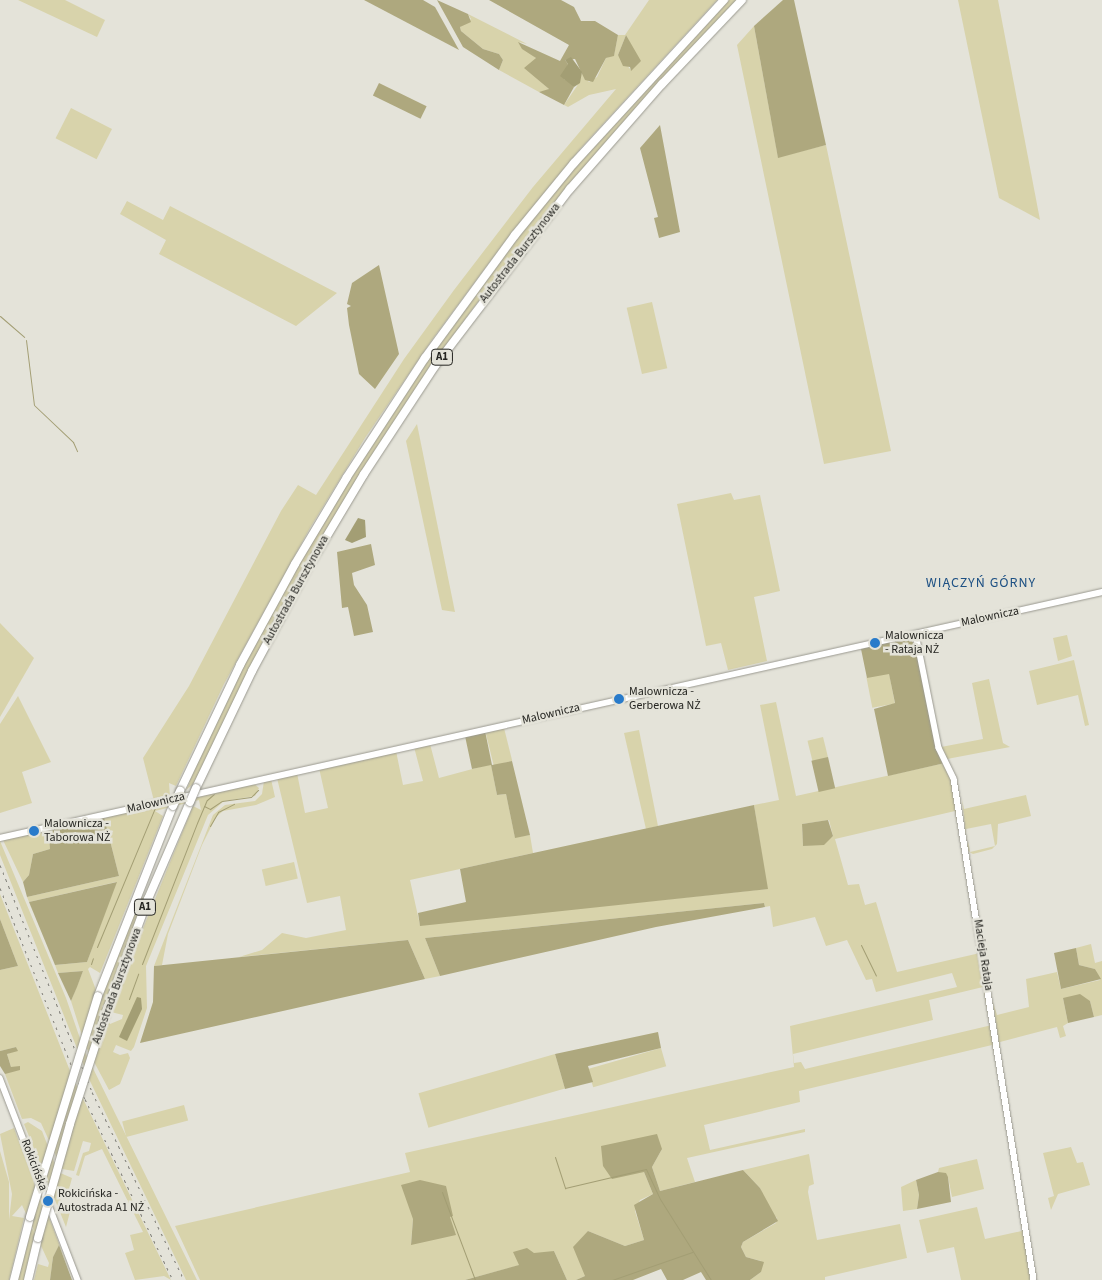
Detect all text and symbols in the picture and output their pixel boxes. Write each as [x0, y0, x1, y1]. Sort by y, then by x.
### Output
street label: Autostrada Bursztynowa [477, 200, 563, 306]
road number: A1 [431, 348, 453, 366]
street label: Autostrada Bursztynowa [260, 533, 332, 647]
district label: WIĄCZYŃ GÓRNY [924, 575, 1038, 591]
street label: Malownicza [960, 604, 1020, 630]
place label: Malownicza - Rataja NŻ [885, 629, 944, 657]
marker: Malownicza - Rataja NŻ [869, 637, 881, 649]
place label: Malownicza - Gerberowa NŻ [629, 685, 701, 713]
marker: Malownicza - Gerberowa NŻ [613, 693, 625, 705]
street label: Malownicza [521, 700, 581, 728]
street label: Malownicza [126, 789, 186, 817]
place label: Malownicza - Taborowa NŻ [44, 817, 110, 845]
marker: Malownicza - Taborowa NŻ [28, 825, 40, 837]
road number: A1 [134, 899, 156, 916]
street label: Macieja Rataja [970, 918, 996, 992]
street label: Autostrada Bursztynowa [89, 926, 145, 1046]
street label: Rokicińska [18, 1137, 50, 1193]
place label: Rokicińska - Autostrada A1 NŻ [58, 1187, 144, 1215]
marker: Rokicińska - Autostrada A1 NŻ [42, 1195, 54, 1207]

